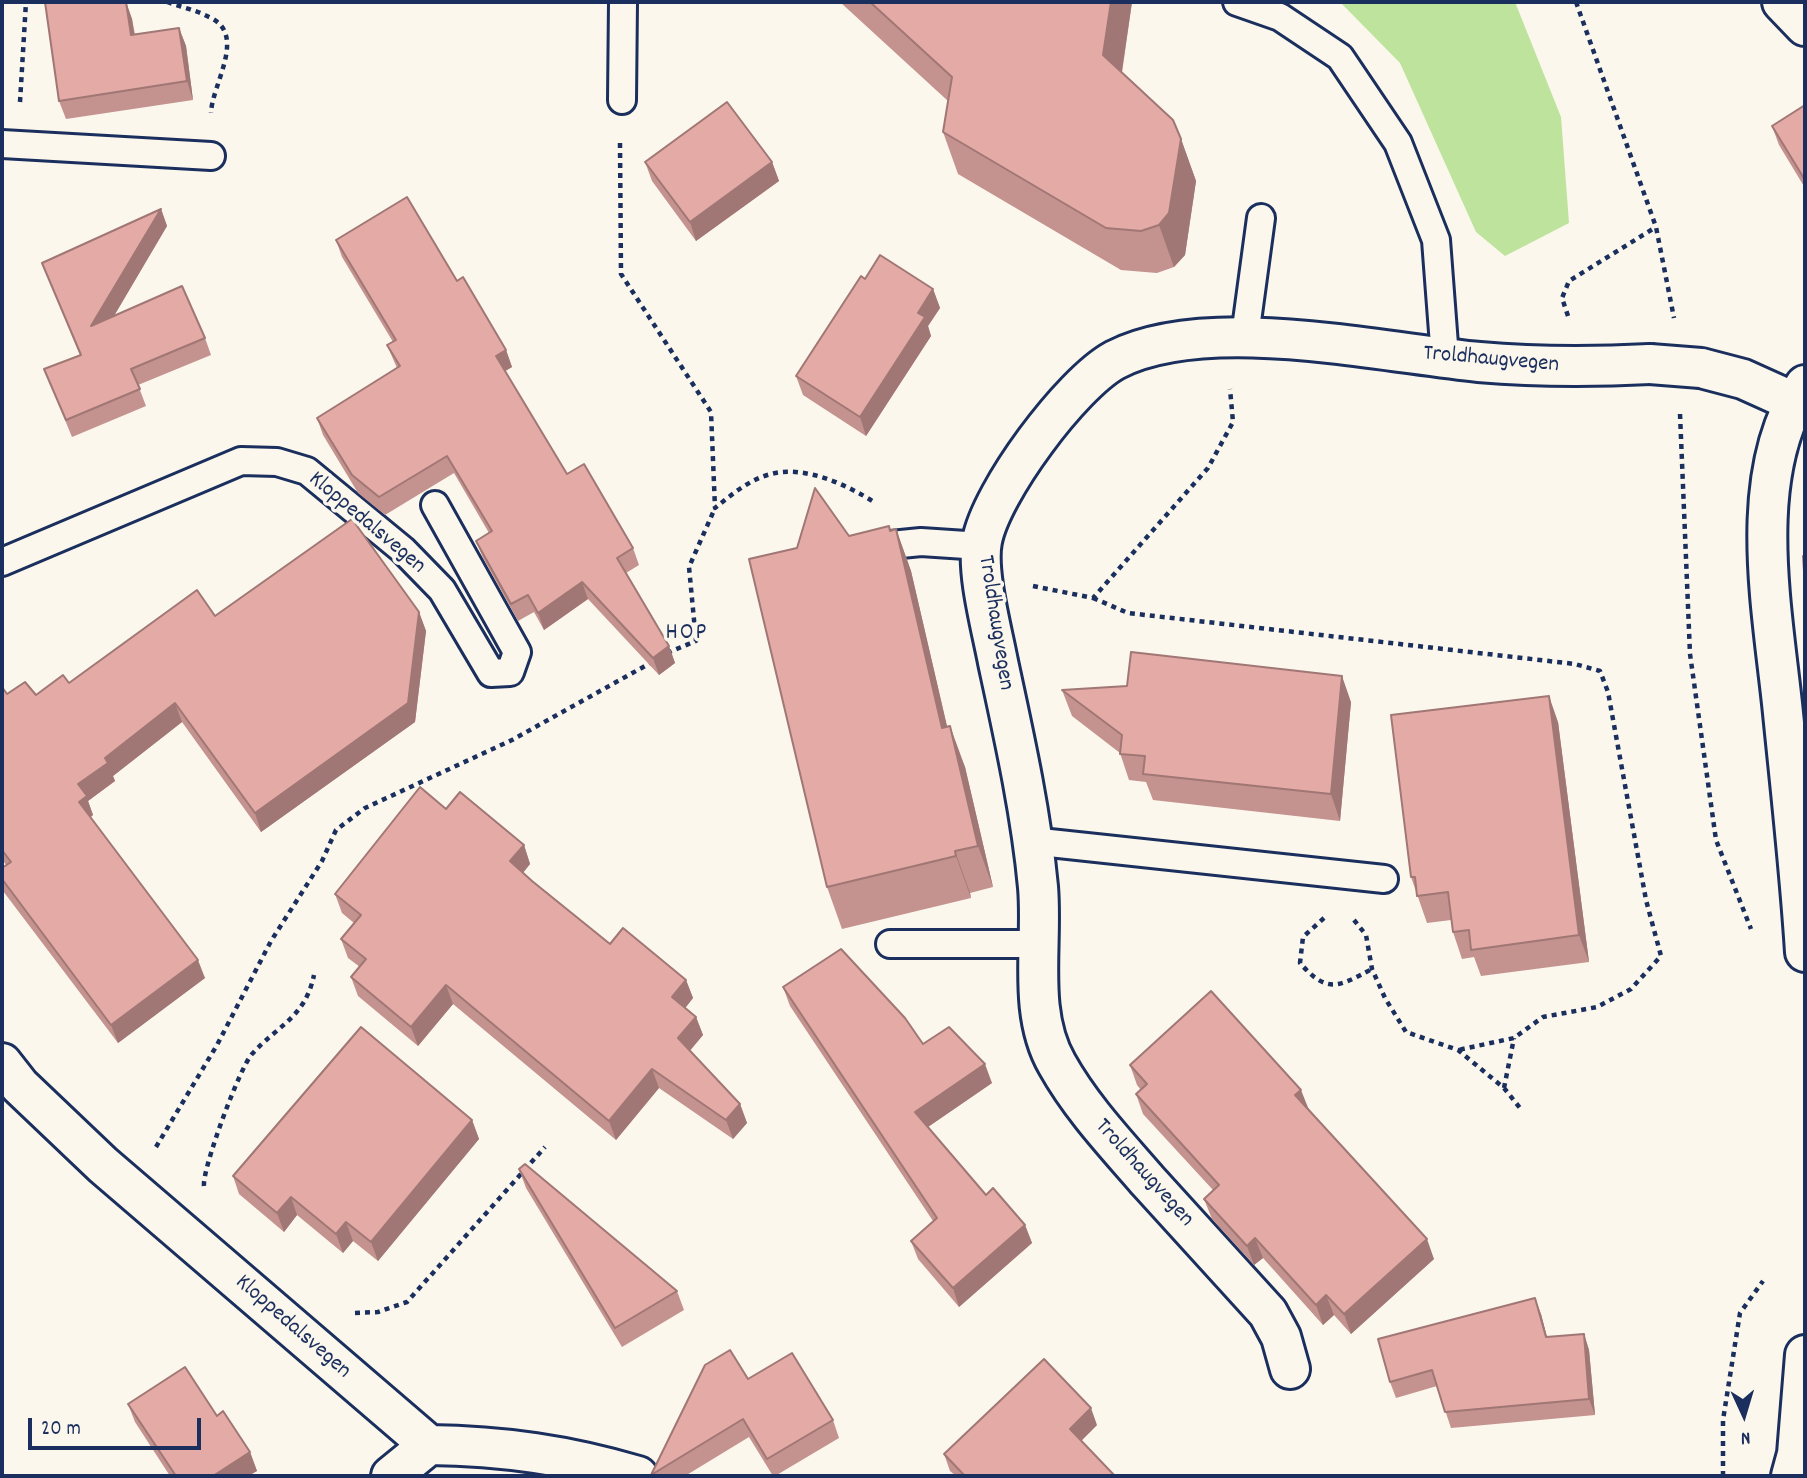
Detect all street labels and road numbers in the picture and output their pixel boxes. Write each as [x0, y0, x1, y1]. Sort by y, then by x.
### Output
street label: Troldhaugvegen [1422, 341, 1560, 381]
street label: Kloppedalsvegen [302, 467, 430, 581]
street label: Troldhaugvegen [970, 554, 1018, 692]
street label: Troldhaugvegen [1087, 1114, 1199, 1234]
street label: Kloppedalsvegen [228, 1270, 356, 1386]

